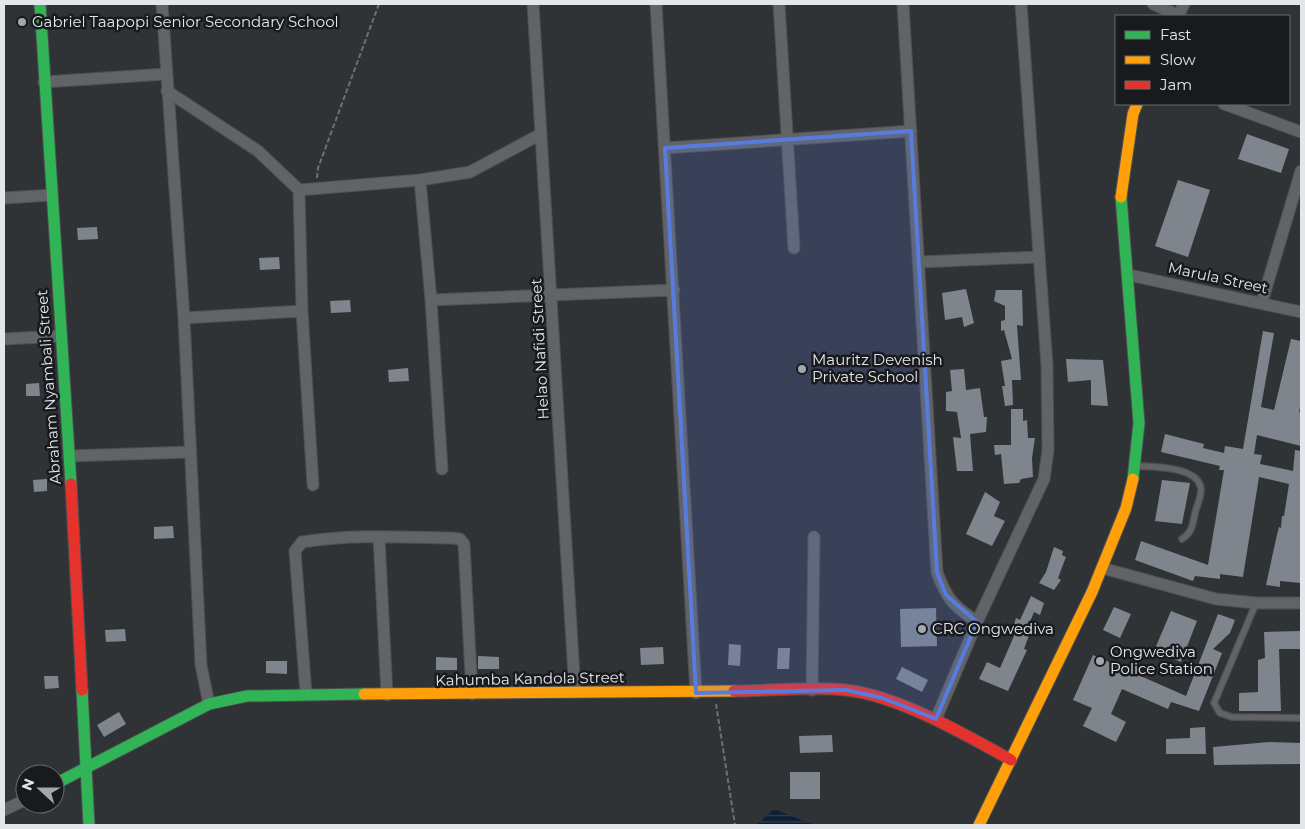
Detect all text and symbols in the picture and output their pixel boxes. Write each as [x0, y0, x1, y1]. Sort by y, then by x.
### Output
place label: Gabriel Taapopi Senior Secondary School [32, 12, 339, 31]
legend [1115, 15, 1290, 105]
marker: Gabriel Taapopi Senior Secondary School [16, 16, 28, 28]
text: Fast [1160, 25, 1191, 44]
text: Slow [1160, 50, 1196, 69]
text: Jam [1159, 75, 1192, 94]
street label: Marula Street [1167, 258, 1270, 297]
street label: Helao Nafidi Street [526, 278, 553, 420]
street label: Abraham Nyambali Street [32, 289, 65, 485]
place label: Mauritz Devenish Private School [812, 350, 943, 386]
marker: Mauritz Devenish Private School [796, 363, 808, 375]
place label: CRC Ongwediva [932, 619, 1054, 638]
marker: CRC Ongwediva [916, 623, 928, 635]
place label: Ongwediva Police Station [1110, 642, 1213, 678]
marker: Ongwediva Police Station [1094, 655, 1106, 667]
street label: Kahumba Kandola Street [435, 667, 625, 690]
north arrow [15, 764, 65, 814]
text: N [17, 776, 38, 793]

